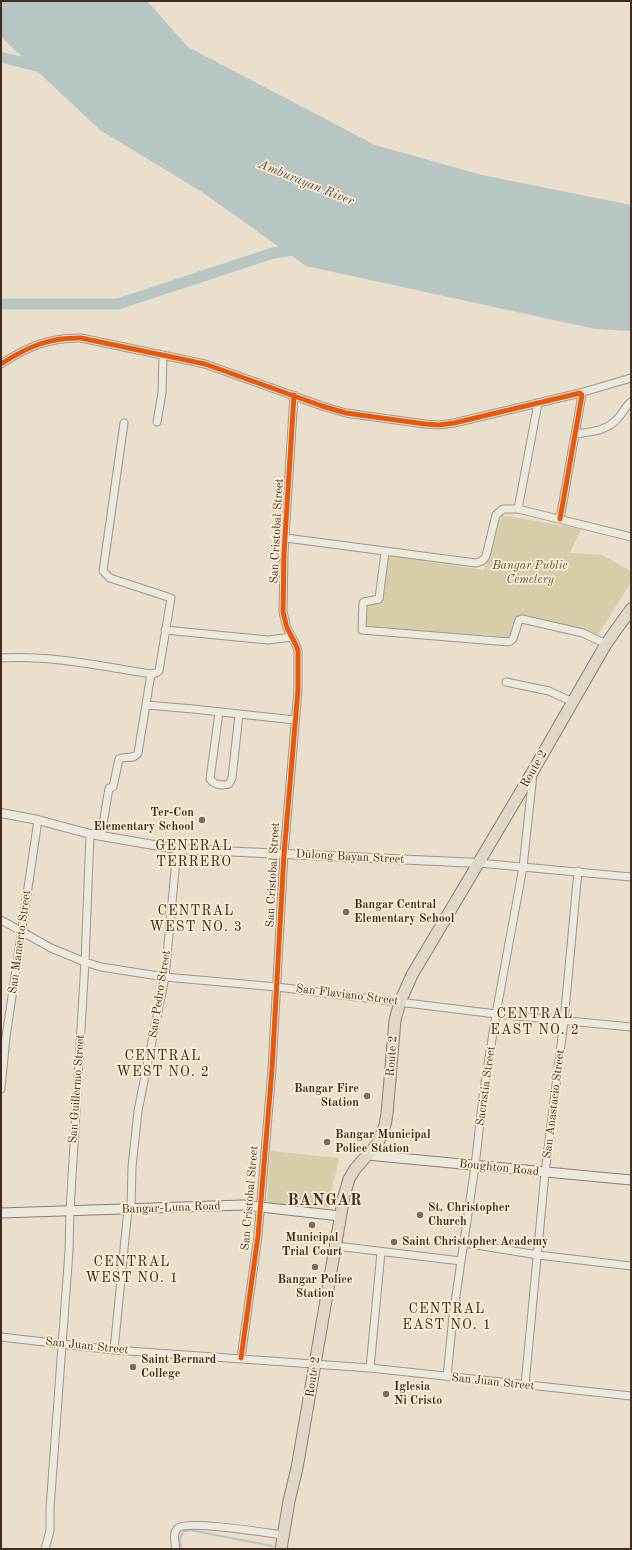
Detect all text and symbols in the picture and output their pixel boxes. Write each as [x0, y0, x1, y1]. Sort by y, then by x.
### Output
water label: Amburayan River [256, 157, 356, 209]
street label: San Cristobal Street [267, 478, 287, 584]
park label: Bangar Public Cemetery [492, 559, 568, 587]
street label: Route 2 [518, 748, 550, 790]
place label: Ter-Con Elementary School [94, 806, 194, 834]
marker: Ter-Con Elementary School [197, 815, 207, 825]
street label: San Cristobal Street [263, 822, 283, 928]
district label: GENERAL TERRERO [155, 838, 233, 870]
street label: Dulong Bayan Street [295, 847, 405, 867]
street label: San Mamerto Street [6, 889, 34, 995]
place label: Bangar Central Elementary School [354, 898, 454, 926]
district label: CENTRAL WEST NO. 3 [149, 903, 243, 936]
marker: Bangar Central Elementary School [341, 907, 351, 917]
street label: San Pedro Street [146, 949, 174, 1039]
street label: San Flaviano Street [295, 982, 399, 1008]
district label: CENTRAL EAST NO. 2 [490, 1006, 580, 1038]
street label: San Guillermo Street [66, 1034, 88, 1144]
street label: Route 2 [383, 1035, 401, 1077]
street label: Sacristia Street [473, 1045, 499, 1127]
district label: CENTRAL WEST NO. 2 [116, 1048, 210, 1080]
street label: San Anastacio Street [540, 1049, 568, 1159]
place label: Bangar Fire Station [294, 1082, 359, 1110]
marker: Bangar Fire Station [362, 1091, 372, 1101]
place label: Bangar Municipal Police Station [335, 1128, 431, 1156]
marker: Bangar Municipal Police Station [322, 1137, 332, 1147]
street label: San Cristobal Street [238, 1145, 262, 1251]
street label: Boughton Road [458, 1157, 540, 1179]
district label: BANGAR [287, 1191, 363, 1211]
street label: Bangar-Luna Road [121, 1199, 221, 1217]
place label: St. Christopher Church [428, 1201, 510, 1229]
marker: St. Christopher Church [415, 1210, 425, 1220]
marker: Municipal Trial Court [307, 1220, 317, 1230]
place label: Municipal Trial Court [282, 1231, 342, 1259]
place label: Saint Christopher Academy [402, 1235, 548, 1249]
marker: Saint Christopher Academy [389, 1237, 399, 1247]
district label: CENTRAL WEST NO. 1 [85, 1254, 179, 1286]
marker: Bangar Police Station [310, 1262, 320, 1272]
place label: Bangar Police Station [278, 1273, 352, 1301]
district label: CENTRAL EAST NO. 1 [402, 1301, 492, 1334]
street label: San Juan Street [45, 1334, 129, 1358]
place label: Saint Bernard College [141, 1353, 216, 1381]
street label: Route 2 [303, 1356, 323, 1398]
marker: Saint Bernard College [128, 1362, 138, 1372]
street label: San Juan Street [451, 1370, 535, 1394]
place label: Iglesia Ni Cristo [394, 1380, 442, 1408]
marker: Iglesia Ni Cristo [381, 1389, 391, 1399]

